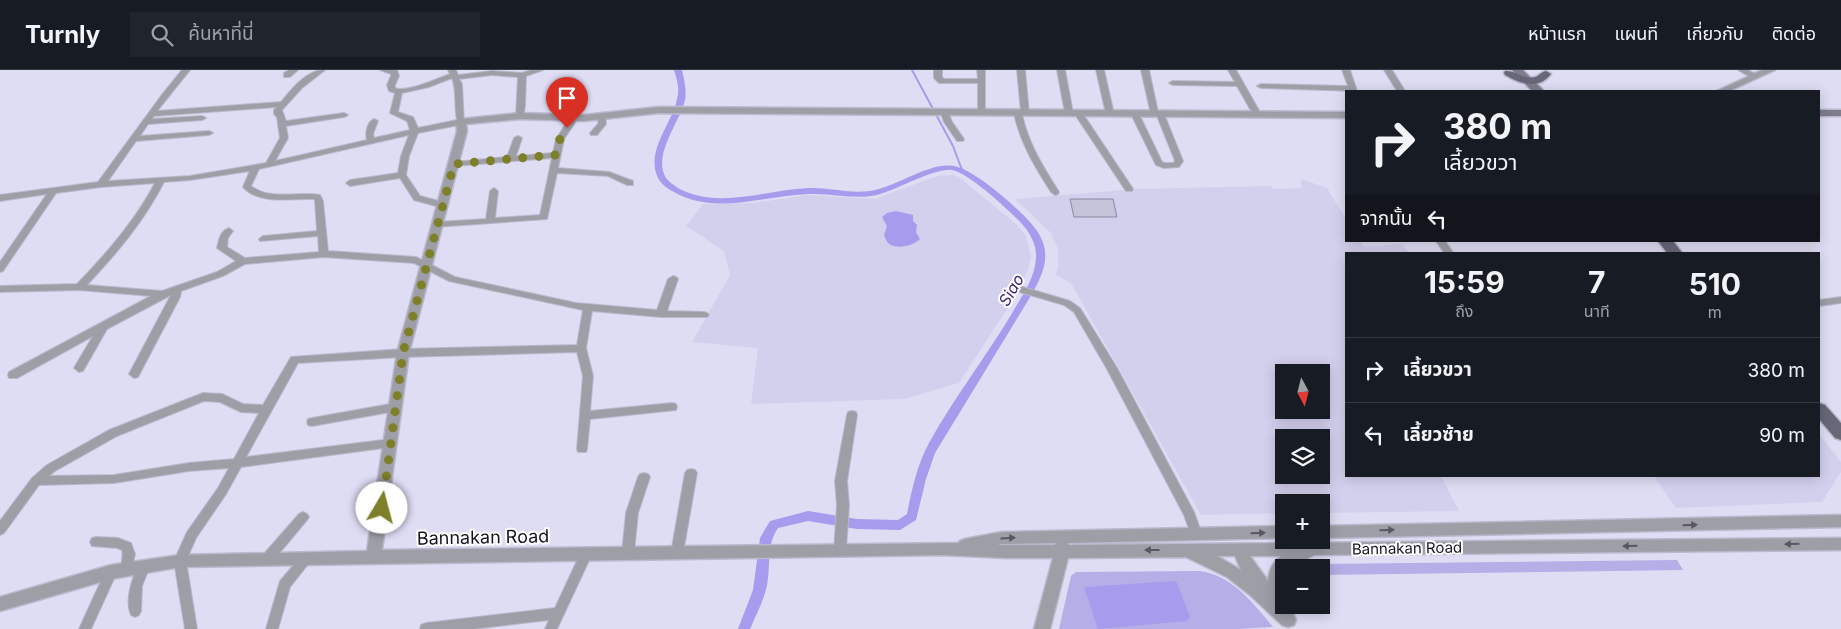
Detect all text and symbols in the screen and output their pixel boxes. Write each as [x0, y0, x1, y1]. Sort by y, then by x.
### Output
search box [130, 12, 480, 57]
text: Turnly [25, 20, 100, 49]
icon: search [148, 21, 176, 49]
text: ค้นหาที่นี่ [188, 22, 254, 45]
text: หน้าแรก [1528, 23, 1586, 44]
text: แผนที่ [1614, 23, 1658, 44]
text: เกี่ยวกับ [1686, 23, 1744, 44]
text: ติดต่อ [1772, 23, 1816, 44]
pin [546, 77, 588, 128]
icon: arrive [553, 84, 581, 112]
text: 380 m [1443, 105, 1552, 147]
icon: right [1360, 110, 1425, 175]
text: เลี้ยวขวา [1443, 149, 1518, 175]
icon: left [1423, 205, 1451, 233]
text: จากนั้น [1360, 207, 1413, 230]
text: 15:59 [1424, 264, 1505, 300]
text: 7 [1588, 264, 1605, 300]
text: 510 [1689, 266, 1741, 302]
water label: Siao [994, 270, 1028, 310]
text: ถึง [1455, 301, 1473, 321]
text: นาที [1584, 301, 1610, 321]
text: m [1708, 302, 1722, 322]
icon: right [1360, 356, 1388, 384]
text: เลี้ยวขวา [1403, 358, 1472, 381]
text: 380 m [1748, 359, 1805, 382]
north arrow [1275, 364, 1330, 419]
map controls [1275, 364, 1330, 614]
icon: left [1360, 421, 1388, 449]
text: เลี้ยวซ้าย [1403, 423, 1474, 446]
text: 90 m [1759, 424, 1805, 447]
button: layers [1275, 429, 1330, 484]
position arrow [355, 481, 407, 533]
button: + [1275, 494, 1330, 549]
one-way arrow [1682, 520, 1698, 528]
street label: Bannakan Road [417, 525, 549, 549]
one-way arrow [1380, 526, 1396, 534]
one-way arrow [1250, 529, 1266, 537]
one-way arrow [1000, 534, 1016, 542]
street label: Bannakan Road [1352, 538, 1462, 558]
one-way arrow [1784, 540, 1800, 548]
one-way arrow [1622, 542, 1638, 550]
one-way arrow [1144, 547, 1160, 555]
button: − [1275, 559, 1330, 614]

